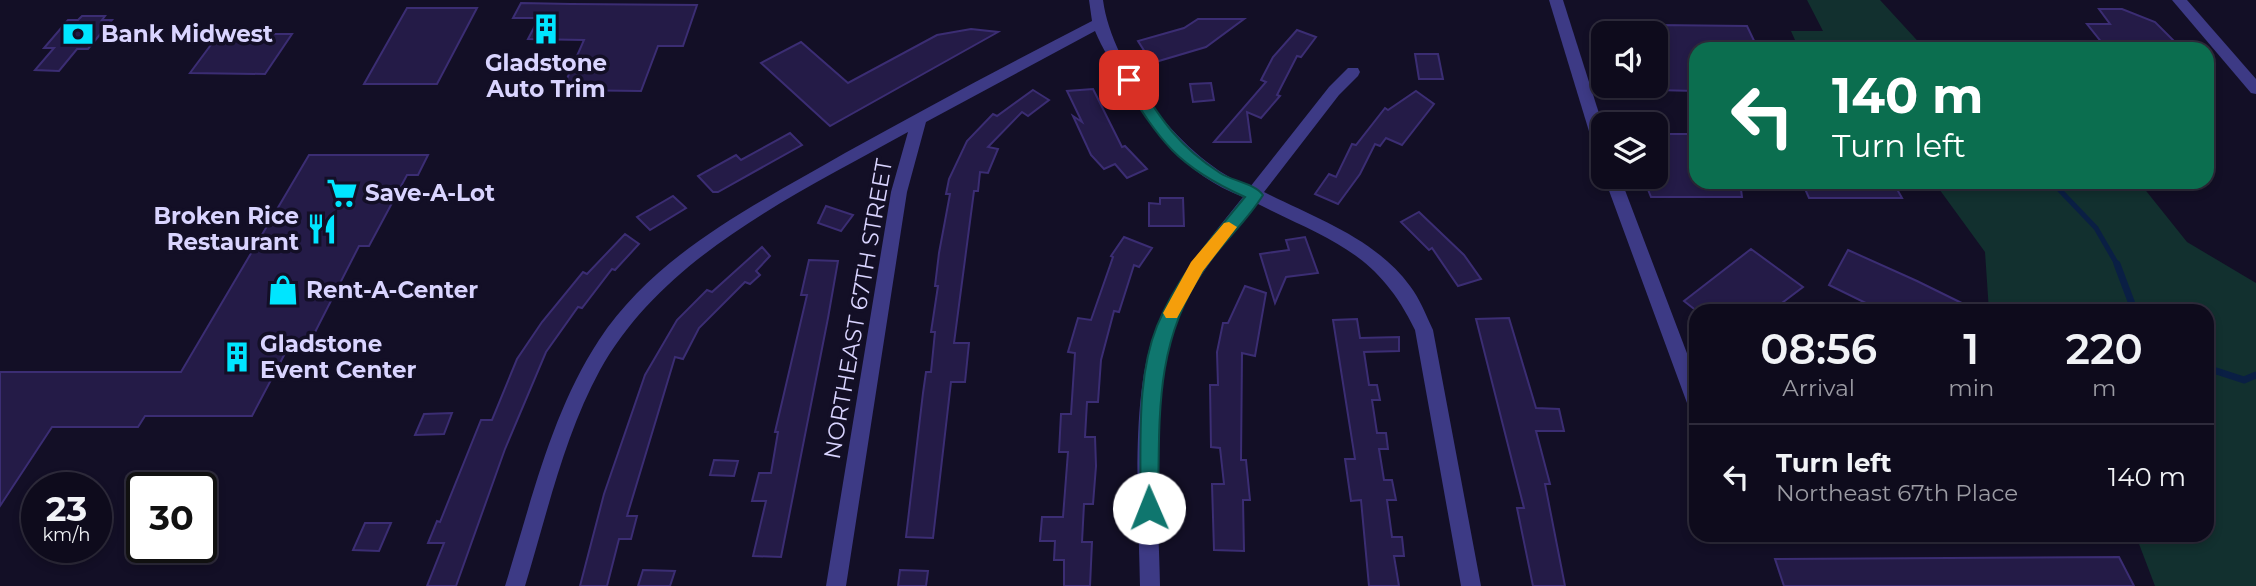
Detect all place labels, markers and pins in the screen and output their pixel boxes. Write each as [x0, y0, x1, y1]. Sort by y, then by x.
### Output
building icon: Gladstone Auto Trim [529, 12, 563, 46]
bank icon: Bank Midwest [61, 17, 95, 51]
place label: Bank Midwest [101, 20, 273, 48]
place label: Gladstone Auto Trim [485, 49, 607, 103]
pin [1099, 50, 1159, 110]
supermarket icon: Save-A-Lot [325, 176, 359, 210]
place label: Save-A-Lot [365, 179, 495, 207]
place label: Broken Rice Restaurant [153, 202, 299, 256]
restaurant icon: Broken Rice Restaurant [305, 212, 339, 246]
shop icon: Rent-A-Center [266, 273, 300, 307]
place label: Rent-A-Center [306, 276, 478, 304]
place label: Gladstone Event Center [260, 330, 416, 384]
building icon: Gladstone Event Center [220, 340, 254, 374]

